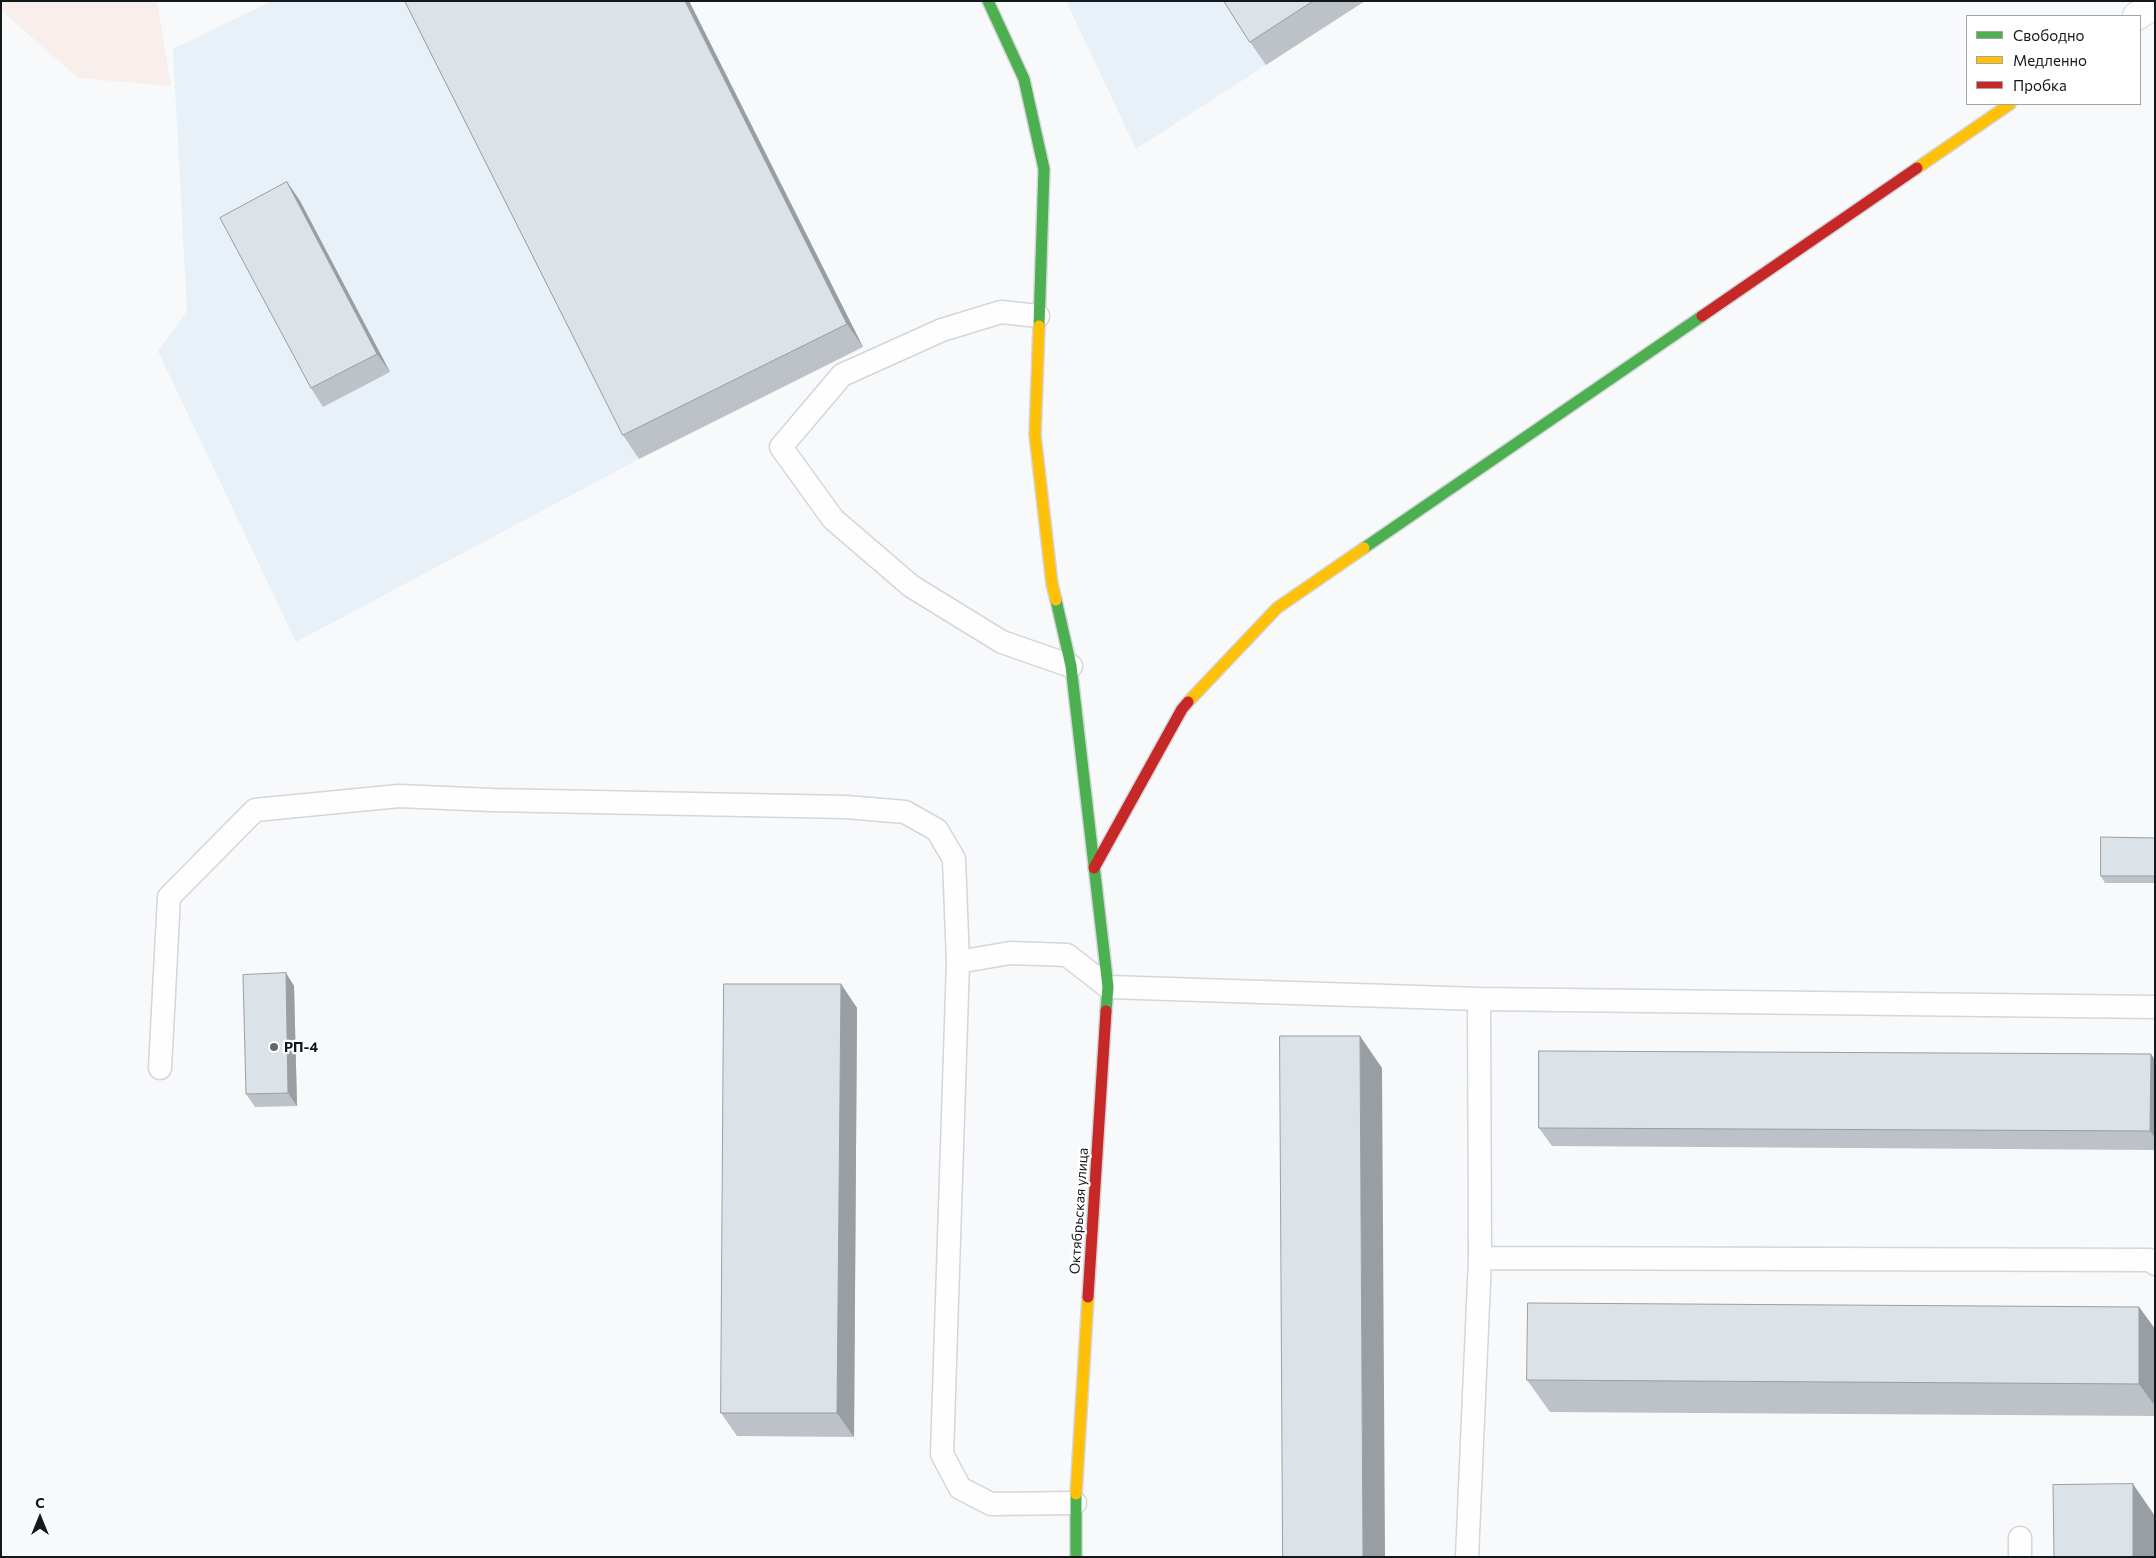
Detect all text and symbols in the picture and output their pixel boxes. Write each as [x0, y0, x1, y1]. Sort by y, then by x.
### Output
legend [1966, 15, 2141, 105]
text: Свободно [2013, 26, 2084, 44]
text: Медленно [2013, 51, 2087, 69]
text: Пробка [2013, 76, 2067, 94]
place label: РП-4 [284, 1039, 318, 1055]
marker: РП-4 [268, 1041, 280, 1053]
street label: Октябрьская улица [1066, 1147, 1092, 1275]
north arrow [15, 1493, 65, 1543]
text: С [35, 1494, 45, 1511]

